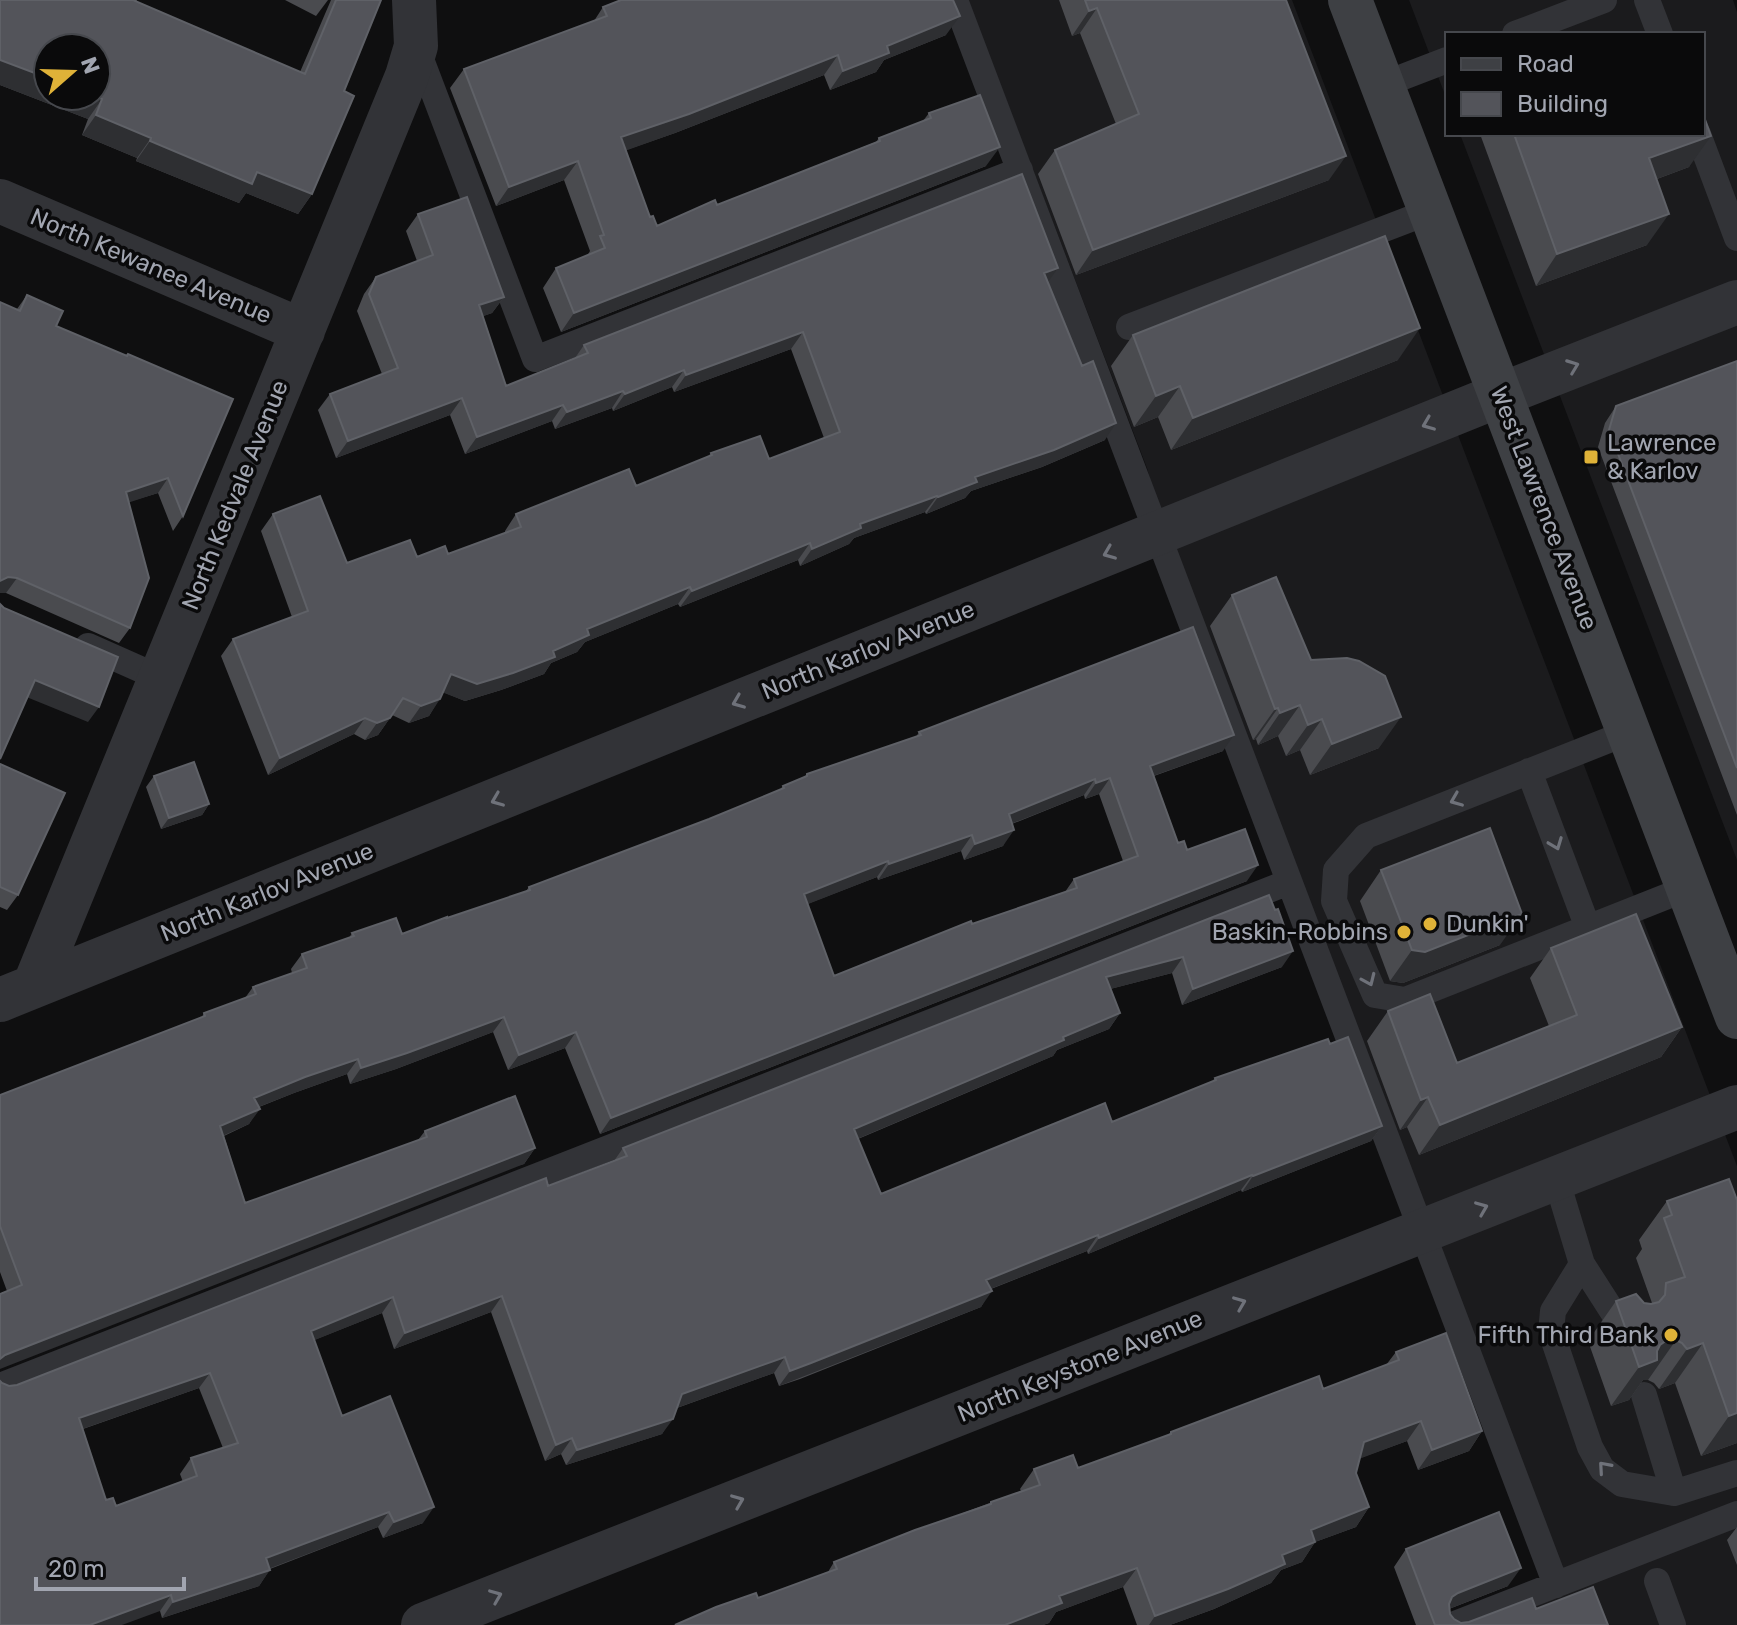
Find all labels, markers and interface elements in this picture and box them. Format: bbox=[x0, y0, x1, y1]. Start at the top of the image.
north arrow bbox=[32, 32, 112, 112]
legend bbox=[1445, 32, 1705, 136]
text: Road bbox=[1517, 50, 1574, 78]
text: N bbox=[75, 53, 106, 77]
text: Building bbox=[1517, 90, 1608, 118]
street label: North Kewanee Avenue bbox=[26, 202, 276, 330]
one-way arrow bbox=[1565, 359, 1579, 376]
street label: North Kedvale Avenue bbox=[176, 376, 294, 614]
street label: West Lawrence Avenue bbox=[1485, 382, 1603, 634]
one-way arrow bbox=[1422, 414, 1436, 431]
place label: Lawrence & Karlov bbox=[1607, 429, 1717, 485]
marker: Lawrence & Karlov bbox=[1582, 448, 1600, 466]
one-way arrow bbox=[1103, 543, 1117, 560]
street label: North Karlov Avenue bbox=[757, 594, 979, 706]
one-way arrow bbox=[732, 693, 746, 709]
one-way arrow bbox=[491, 790, 505, 806]
one-way arrow bbox=[1450, 790, 1464, 807]
street label: North Karlov Avenue bbox=[156, 836, 378, 948]
one-way arrow bbox=[1546, 836, 1563, 850]
place label: Dunkin' bbox=[1446, 910, 1529, 938]
marker: Dunkin' bbox=[1421, 915, 1439, 933]
place label: Baskin-Robbins bbox=[1212, 918, 1388, 946]
marker: Baskin-Robbins bbox=[1395, 923, 1413, 941]
one-way arrow bbox=[1359, 972, 1375, 986]
one-way arrow bbox=[1474, 1201, 1488, 1217]
one-way arrow bbox=[1232, 1296, 1246, 1313]
street label: North Keystone Avenue bbox=[953, 1304, 1207, 1428]
place label: Fifth Third Bank bbox=[1478, 1321, 1656, 1349]
marker: Fifth Third Bank bbox=[1662, 1326, 1680, 1344]
one-way arrow bbox=[1599, 1461, 1614, 1476]
one-way arrow bbox=[730, 1494, 744, 1511]
scale bar bbox=[36, 1541, 184, 1591]
text: 20 m bbox=[48, 1555, 105, 1583]
one-way arrow bbox=[488, 1590, 502, 1606]

